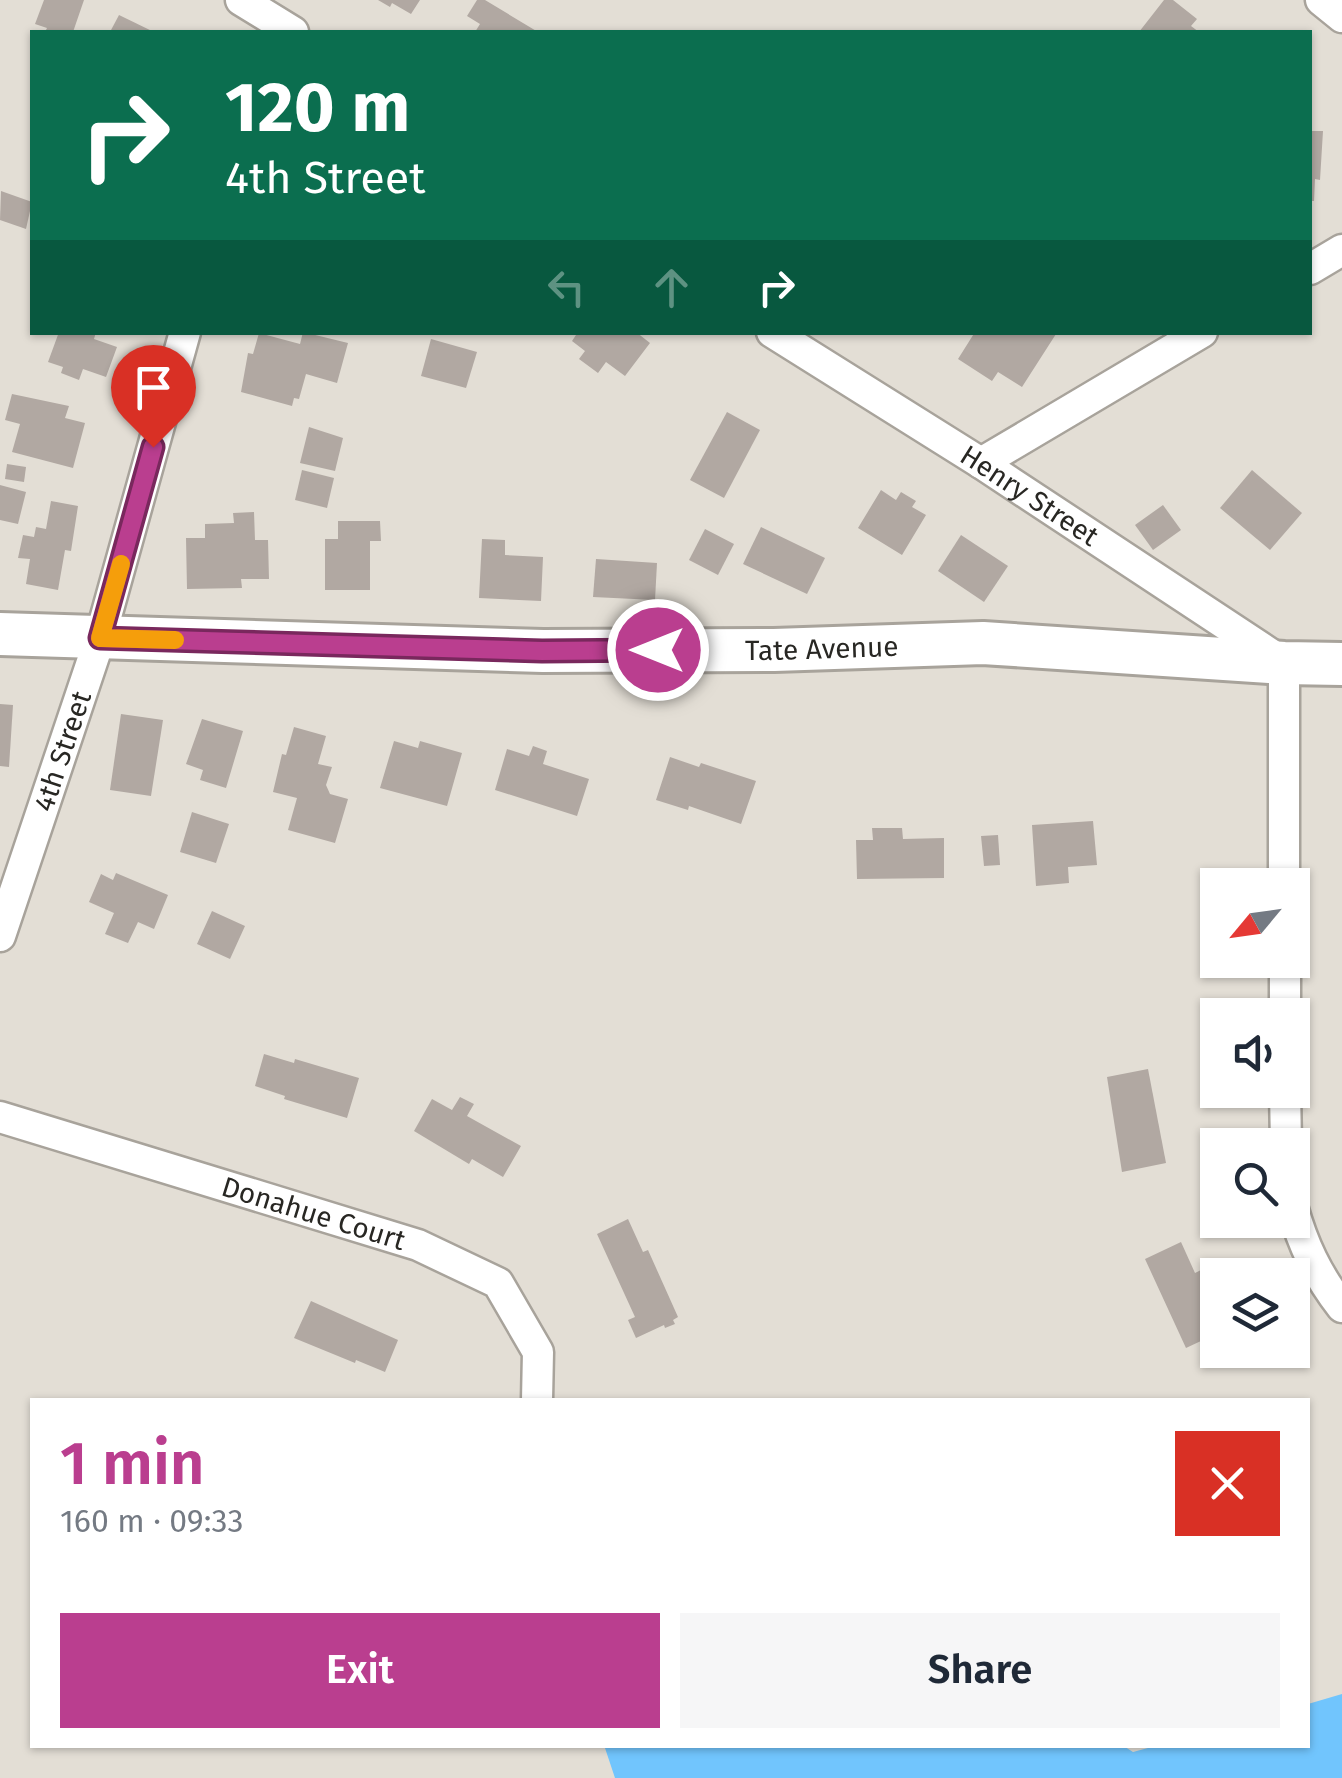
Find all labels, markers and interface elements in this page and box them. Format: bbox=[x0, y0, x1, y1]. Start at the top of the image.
text: 120 m bbox=[225, 66, 410, 150]
icon: right bbox=[60, 70, 190, 200]
text: 4th Street bbox=[225, 151, 426, 205]
icon: left bbox=[539, 260, 594, 315]
icon: ahead bbox=[644, 260, 699, 315]
icon: right bbox=[749, 260, 804, 315]
pin bbox=[111, 345, 196, 448]
icon: arrive bbox=[126, 360, 181, 415]
street label: Henry Street bbox=[954, 438, 1106, 553]
position arrow bbox=[606, 598, 710, 702]
street label: Tate Avenue bbox=[745, 629, 899, 667]
street label: 4th Street bbox=[27, 686, 98, 816]
north arrow bbox=[1200, 868, 1310, 978]
map controls bbox=[1200, 868, 1310, 1368]
button: sound bbox=[1200, 998, 1310, 1108]
button: search bbox=[1200, 1128, 1310, 1238]
street label: Donahue Court bbox=[218, 1169, 410, 1257]
button: layers bbox=[1200, 1258, 1310, 1368]
text: 1 min bbox=[60, 1428, 205, 1500]
button: close bbox=[1175, 1431, 1280, 1536]
text: 160 m · 09:33 bbox=[60, 1502, 244, 1540]
button: Exit bbox=[60, 1613, 660, 1728]
button: Share bbox=[680, 1613, 1280, 1728]

